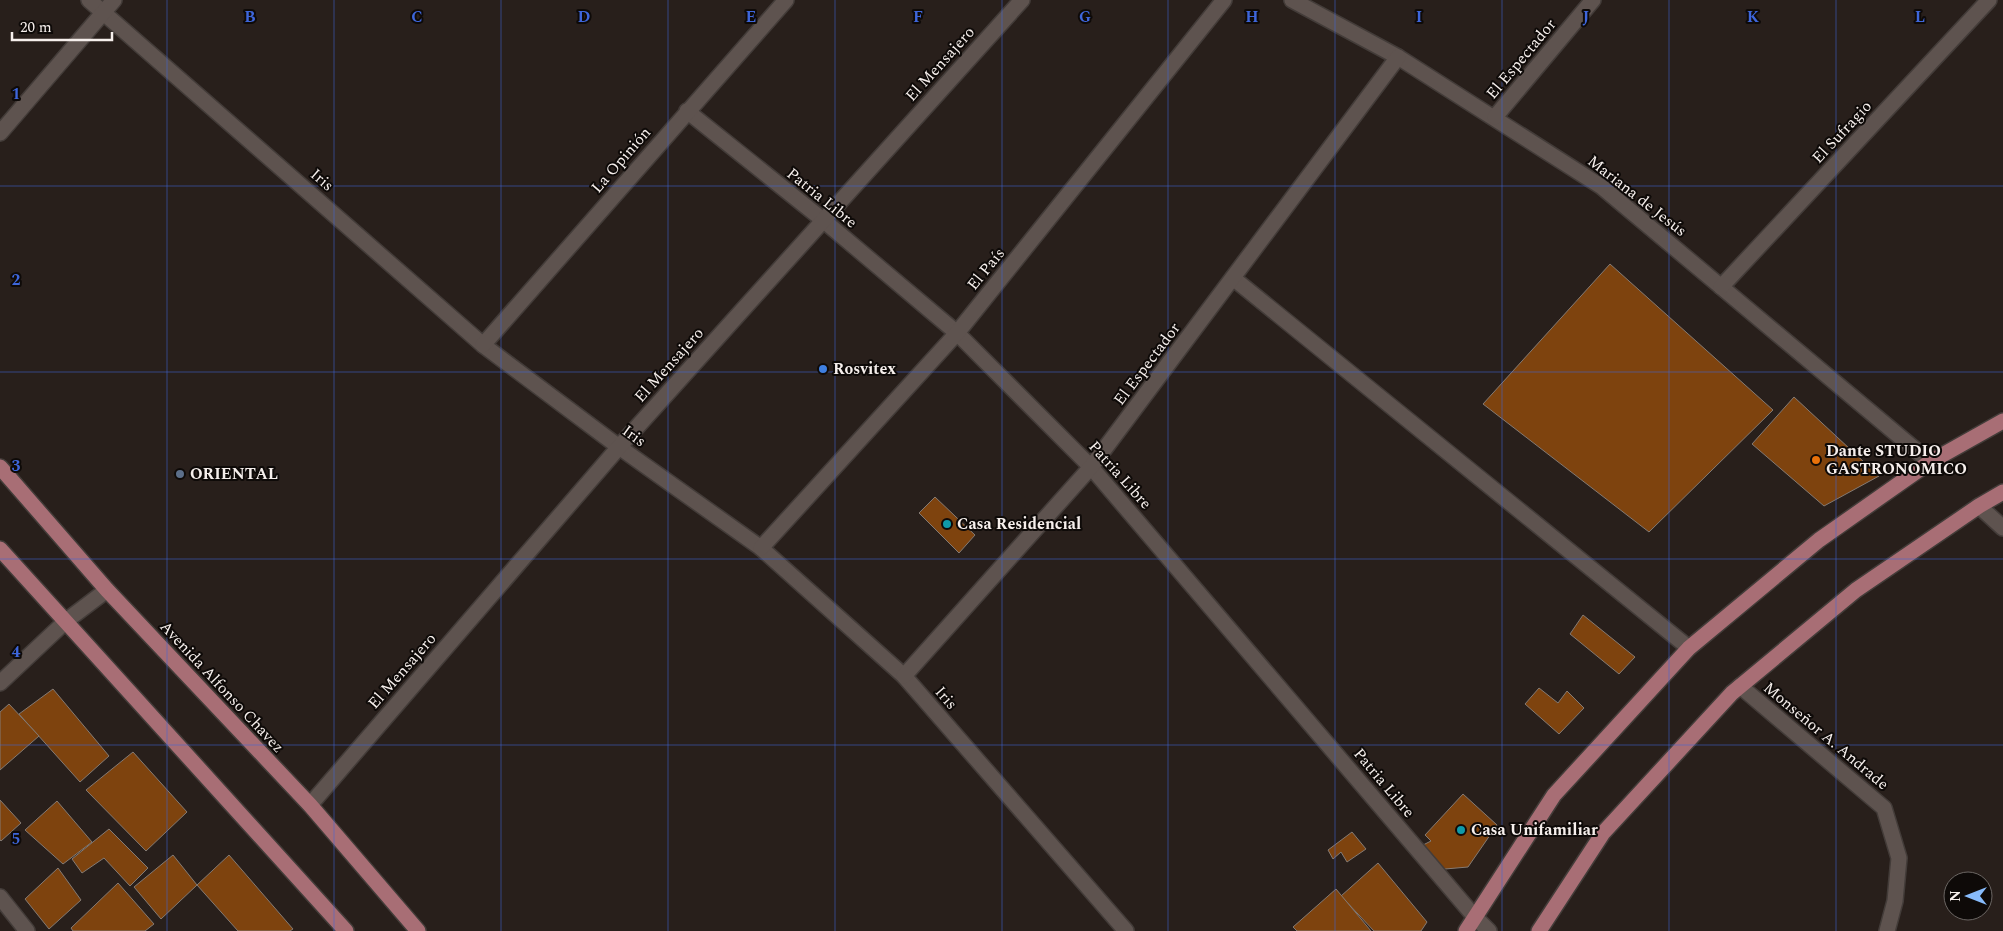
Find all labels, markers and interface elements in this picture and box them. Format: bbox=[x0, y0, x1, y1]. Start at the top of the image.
text: B bbox=[244, 5, 256, 29]
text: C bbox=[411, 5, 423, 29]
text: D bbox=[578, 5, 591, 29]
text: E bbox=[746, 5, 756, 29]
text: F bbox=[913, 5, 923, 29]
text: G bbox=[1079, 5, 1091, 29]
text: H bbox=[1245, 5, 1259, 29]
text: I bbox=[1416, 5, 1422, 29]
text: J bbox=[1583, 5, 1590, 29]
text: K bbox=[1747, 5, 1760, 29]
text: L bbox=[1915, 5, 1925, 29]
scale bar bbox=[12, 10, 112, 42]
street label: El Espectador bbox=[1480, 14, 1562, 104]
text: 20 m bbox=[20, 16, 52, 39]
street label: El Mensajero bbox=[900, 21, 980, 107]
text: 1 bbox=[12, 82, 20, 106]
street label: El Sufragio bbox=[1806, 95, 1878, 169]
street label: La Opinión bbox=[585, 122, 657, 198]
street label: Mariana de Jesús bbox=[1582, 149, 1692, 243]
street label: Patria Libre bbox=[781, 162, 863, 234]
street label: Iris bbox=[305, 163, 339, 197]
street label: El País bbox=[961, 242, 1011, 296]
text: 2 bbox=[12, 268, 21, 292]
street label: El Espectador bbox=[1108, 317, 1186, 411]
street label: El Mensajero bbox=[629, 322, 709, 408]
place label: Rosvitex bbox=[833, 357, 896, 381]
marker: Rosvitex bbox=[817, 363, 829, 375]
street label: Iris bbox=[617, 419, 651, 453]
street label: Patria Libre bbox=[1083, 435, 1157, 515]
place label: Dante STUDIO GASTRONOMICO bbox=[1826, 439, 1967, 481]
text: 3 bbox=[12, 454, 21, 478]
marker: Dante STUDIO GASTRONOMICO bbox=[1810, 454, 1822, 466]
place label: ORIENTAL bbox=[190, 462, 278, 486]
marker: ORIENTAL bbox=[174, 468, 186, 480]
place label: Casa Residencial bbox=[957, 512, 1081, 536]
marker: Casa Residencial bbox=[941, 518, 953, 530]
street label: Avenida Alfonso Chavez bbox=[154, 616, 290, 758]
street label: El Mensajero bbox=[362, 628, 442, 714]
text: 4 bbox=[12, 640, 21, 664]
street label: Monseñor A. Andrade bbox=[1758, 676, 1894, 796]
street label: Iris bbox=[929, 681, 963, 715]
street label: Patria Libre bbox=[1348, 743, 1420, 823]
place label: Casa Unifamiliar bbox=[1471, 818, 1598, 842]
marker: Casa Unifamiliar bbox=[1455, 824, 1467, 836]
text: 5 bbox=[12, 827, 20, 851]
north arrow bbox=[1943, 871, 1993, 921]
text: N bbox=[1945, 890, 1966, 902]

